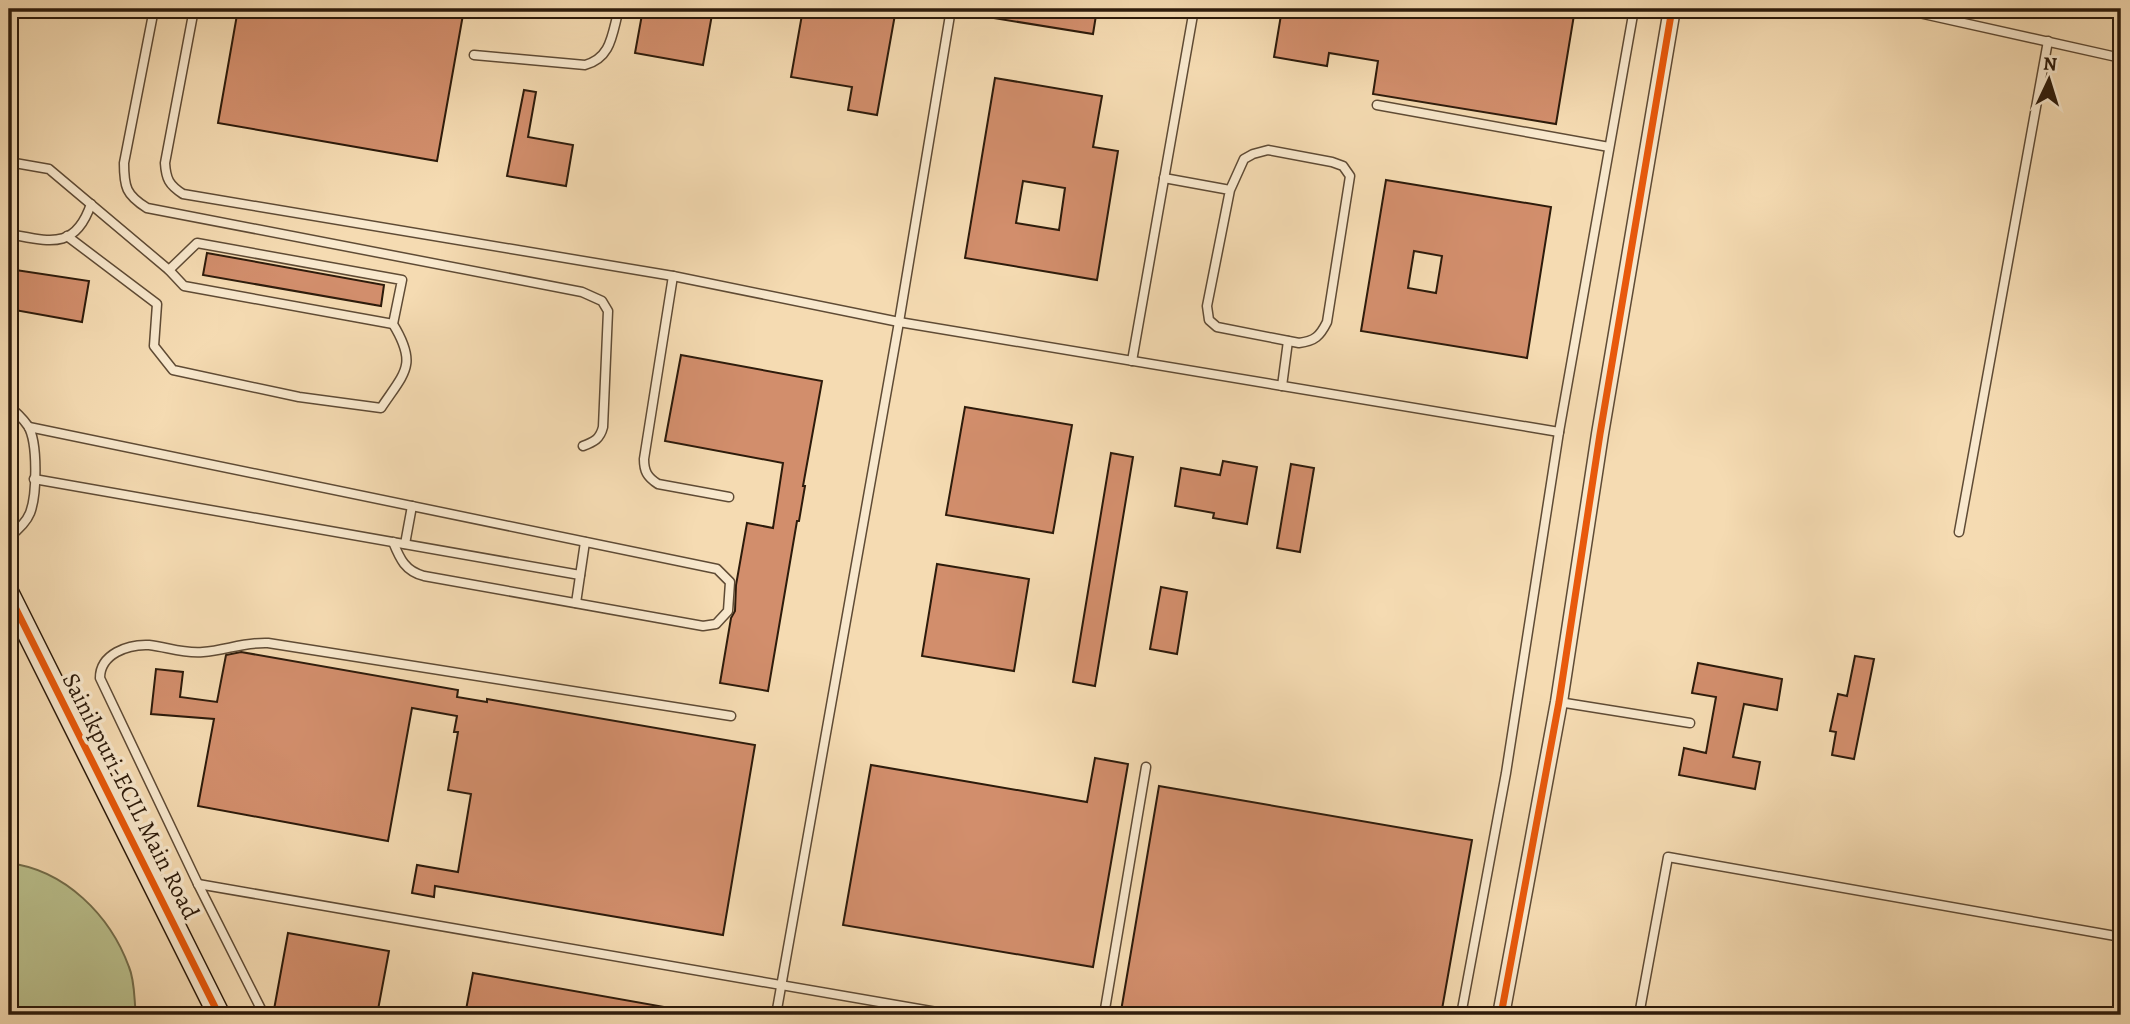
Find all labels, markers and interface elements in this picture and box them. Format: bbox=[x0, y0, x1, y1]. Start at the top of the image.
north arrow bbox=[2014, 46, 2084, 116]
text: N bbox=[2042, 51, 2058, 78]
street label: Sainikpuri-ECIL Main Road bbox=[55, 667, 207, 925]

